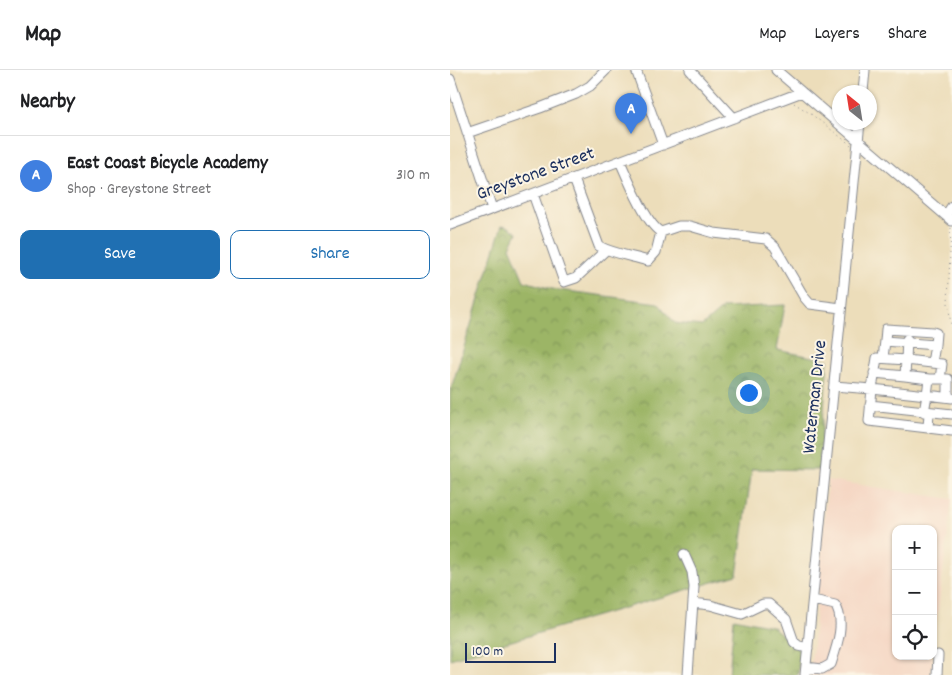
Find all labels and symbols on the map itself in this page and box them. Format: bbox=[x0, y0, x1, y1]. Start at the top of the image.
north arrow bbox=[832, 85, 877, 130]
pin: A bbox=[615, 93, 647, 134]
street label: Greystone Street bbox=[473, 141, 599, 209]
street label: Waterman Drive bbox=[797, 339, 835, 455]
your location bbox=[736, 380, 762, 406]
scale bar bbox=[465, 640, 556, 663]

